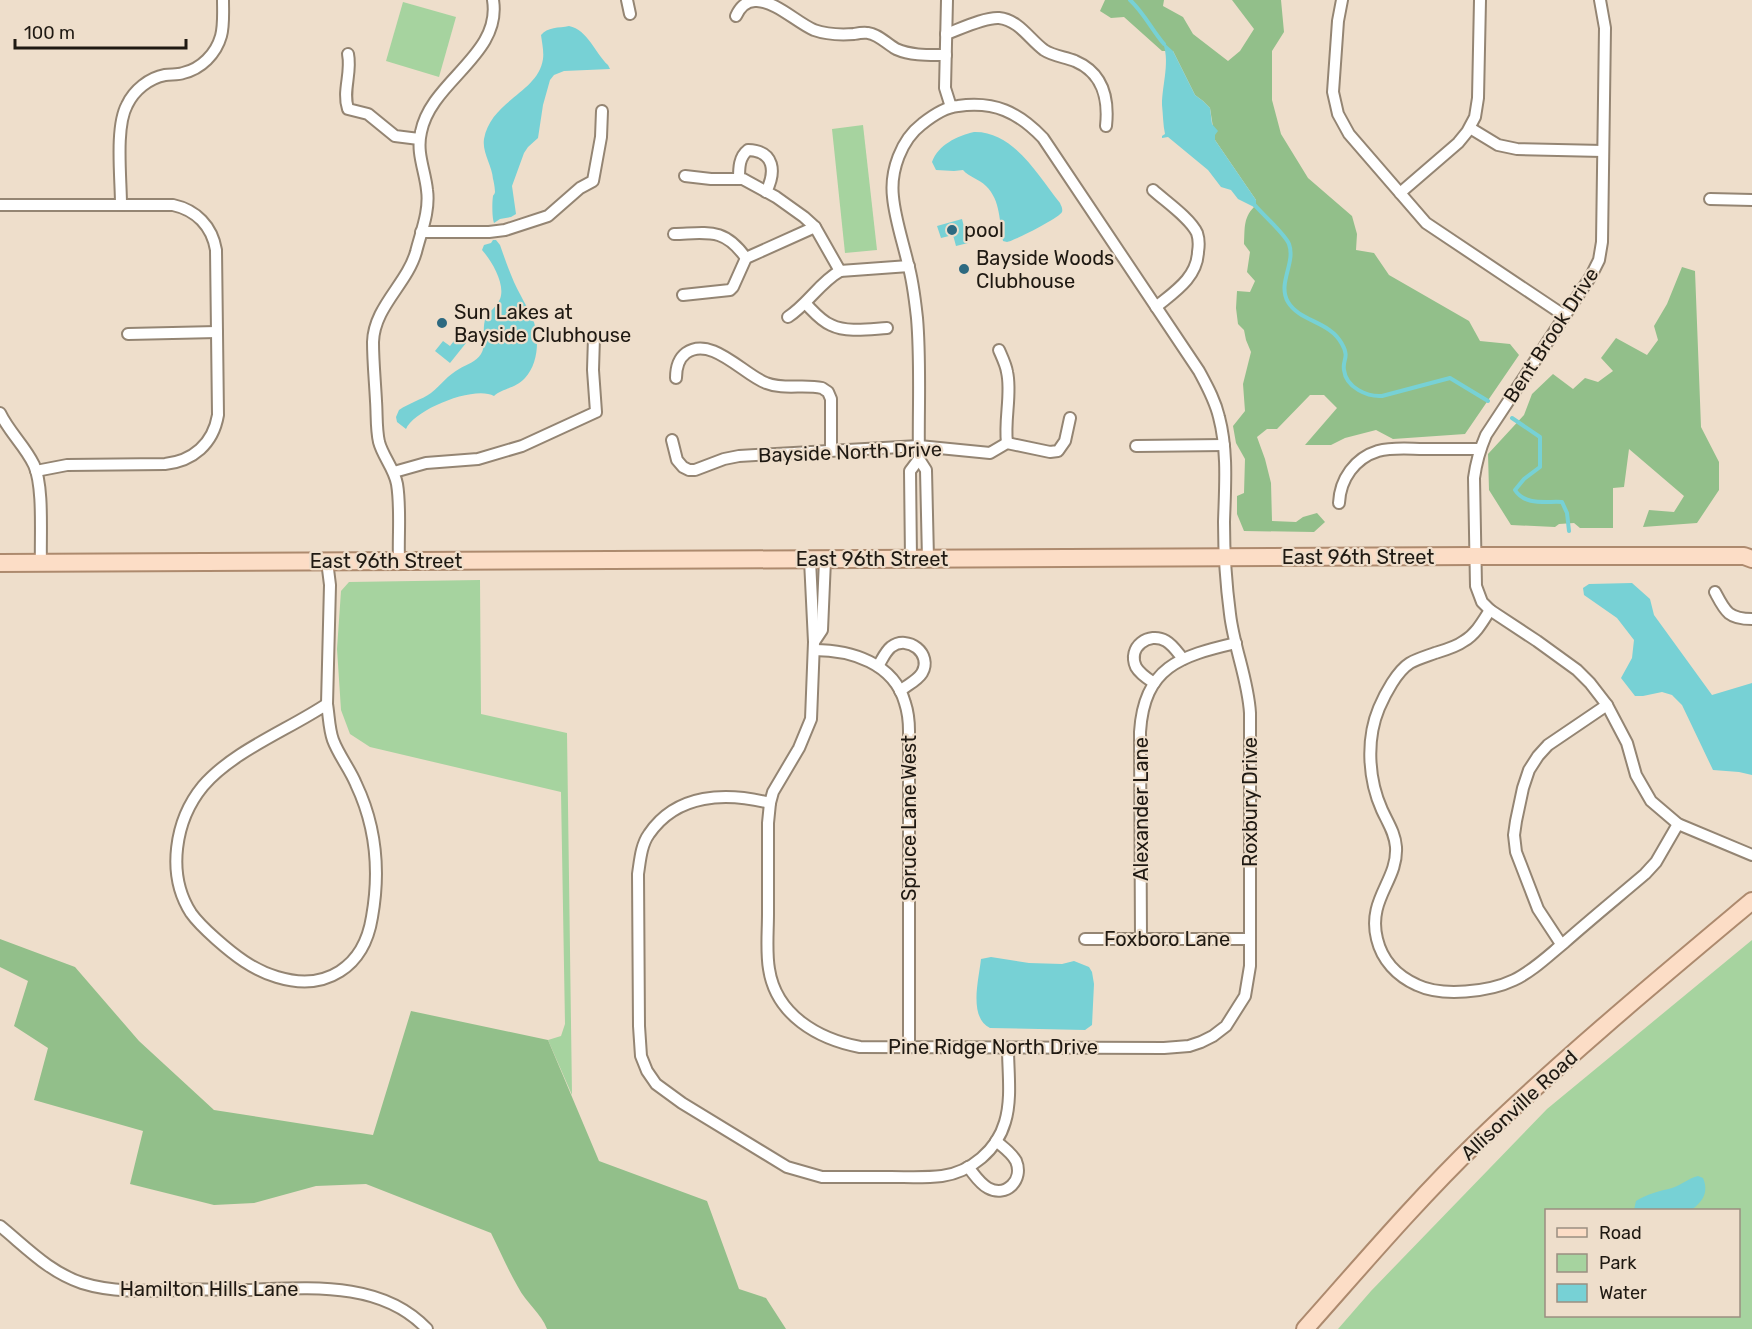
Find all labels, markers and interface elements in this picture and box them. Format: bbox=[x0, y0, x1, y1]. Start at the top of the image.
scale bar bbox=[15, 12, 186, 50]
text: 100 m bbox=[24, 22, 75, 44]
place label: pool bbox=[964, 218, 1004, 242]
marker: pool bbox=[945, 223, 959, 237]
place label: Bayside Woods Clubhouse bbox=[976, 246, 1114, 293]
marker: Bayside Woods Clubhouse bbox=[957, 262, 971, 276]
street label: Bent Brook Drive bbox=[1498, 263, 1604, 407]
place label: Sun Lakes at Bayside Clubhouse bbox=[454, 300, 631, 347]
marker: Sun Lakes at Bayside Clubhouse bbox=[435, 316, 449, 330]
street label: Bayside North Drive bbox=[758, 437, 942, 467]
street label: East 96th Street bbox=[1282, 545, 1434, 569]
street label: East 96th Street bbox=[796, 547, 948, 571]
street label: East 96th Street bbox=[310, 549, 462, 573]
street label: Spruce Lane West bbox=[897, 735, 921, 901]
street label: Alexander Lane bbox=[1129, 737, 1153, 881]
street label: Roxbury Drive bbox=[1238, 737, 1262, 867]
street label: Foxboro Lane bbox=[1104, 927, 1230, 951]
street label: Pine Ridge North Drive bbox=[888, 1035, 1098, 1059]
street label: Allisonville Road bbox=[1456, 1045, 1582, 1165]
legend bbox=[1545, 1209, 1740, 1317]
text: Road bbox=[1599, 1222, 1642, 1244]
text: Park bbox=[1599, 1252, 1637, 1274]
street label: Hamilton Hills Lane bbox=[120, 1277, 298, 1301]
text: Water bbox=[1599, 1282, 1647, 1304]

